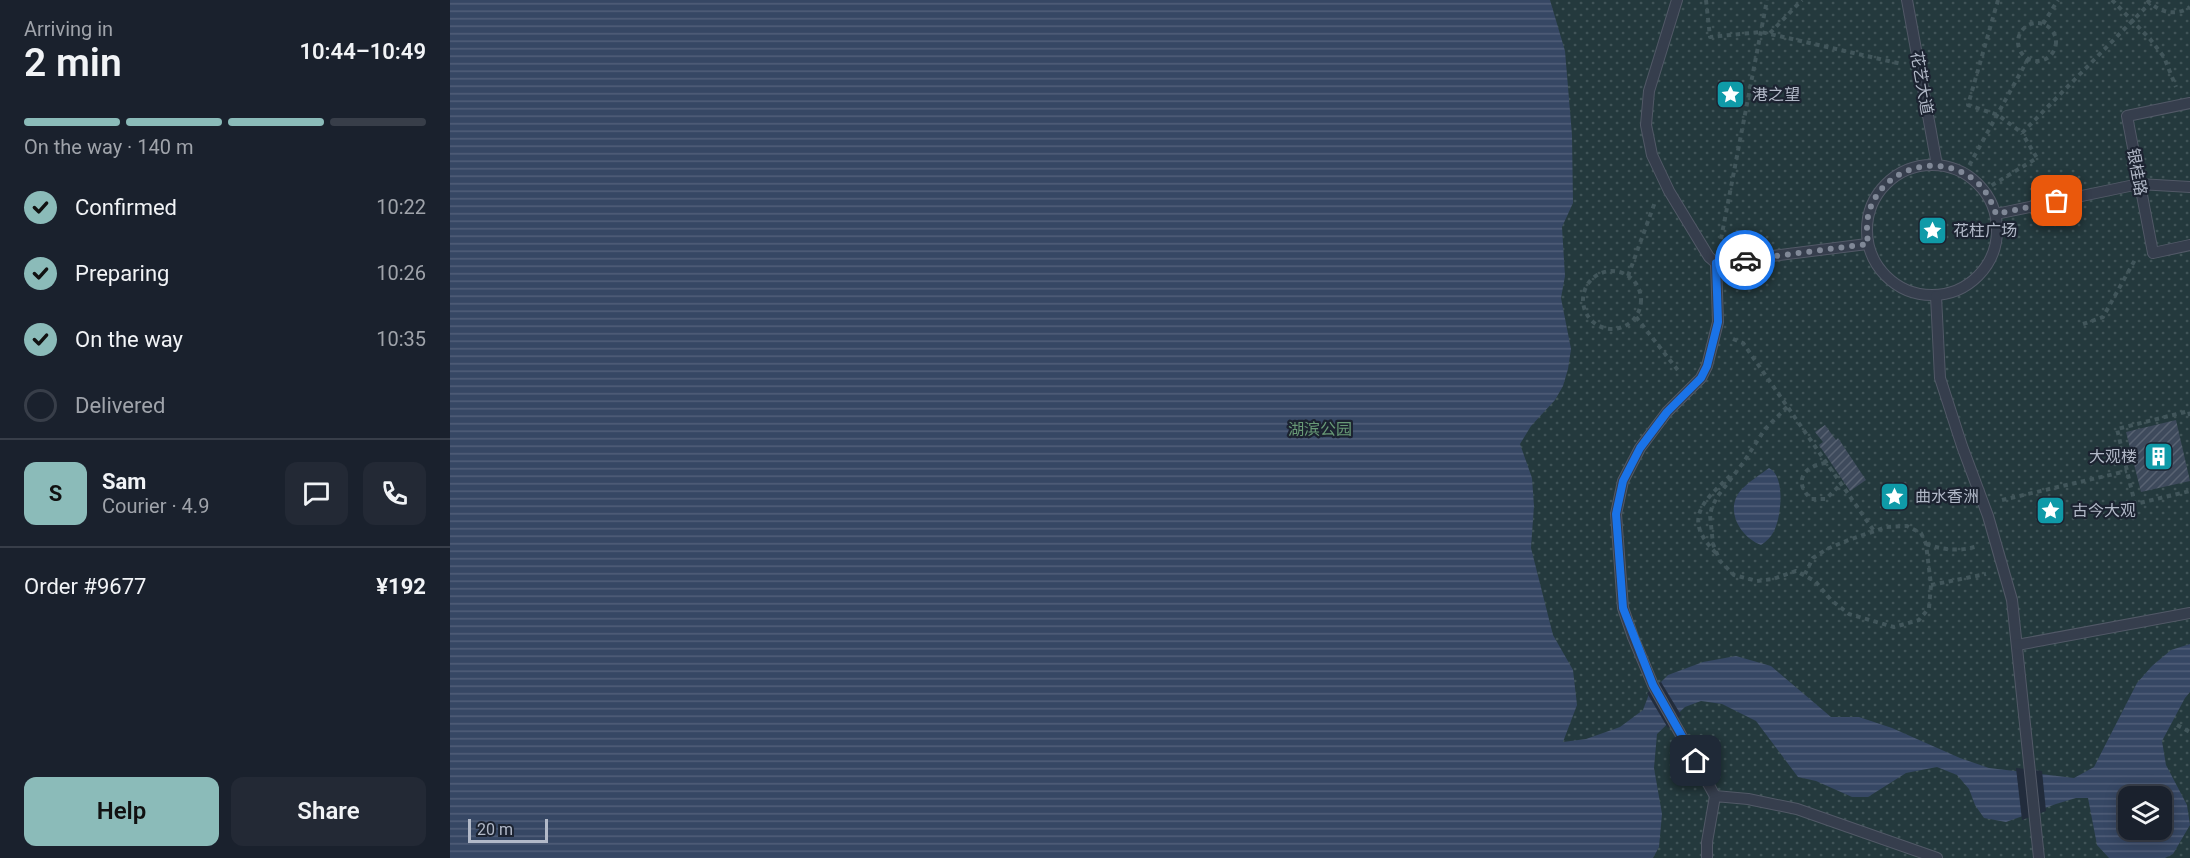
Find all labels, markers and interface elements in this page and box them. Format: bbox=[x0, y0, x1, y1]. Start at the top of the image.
text: Arriving in bbox=[24, 17, 113, 41]
text: 10:44–10:49 bbox=[299, 39, 426, 64]
text: 2 min bbox=[24, 40, 122, 86]
street label: 花艺大道 bbox=[1907, 50, 1937, 116]
place icon: 港之望 bbox=[1715, 78, 1747, 110]
place label: 港之望 bbox=[1752, 85, 1800, 104]
text: On the way · 140 m bbox=[24, 135, 193, 159]
street label: 银桂路 bbox=[2123, 147, 2151, 197]
pin bbox=[2031, 175, 2082, 226]
icon: bag bbox=[2040, 184, 2073, 217]
icon: check bbox=[24, 191, 57, 224]
text: Confirmed bbox=[75, 195, 177, 220]
text: 10:22 bbox=[376, 195, 426, 219]
place icon: 花柱广场 bbox=[1916, 214, 1948, 246]
place label: 花柱广场 bbox=[1953, 221, 2017, 240]
courier bbox=[1715, 230, 1775, 290]
icon: car bbox=[1729, 244, 1762, 277]
icon: check bbox=[24, 257, 57, 290]
text: Preparing bbox=[75, 261, 169, 286]
text: 10:26 bbox=[376, 261, 426, 285]
icon: check bbox=[24, 323, 57, 356]
text: On the way bbox=[75, 327, 183, 352]
text: 10:35 bbox=[376, 327, 426, 351]
text: Delivered bbox=[75, 393, 165, 418]
park label: 湖滨公园 bbox=[1288, 420, 1352, 439]
building icon: 大观楼 bbox=[2142, 440, 2174, 472]
place label: 大观楼 bbox=[2089, 447, 2137, 466]
button: chat bbox=[285, 462, 348, 525]
button: phone bbox=[363, 462, 426, 525]
text: Sam bbox=[102, 469, 146, 494]
place icon: 曲水香洲 bbox=[1878, 480, 1910, 512]
text: S bbox=[49, 481, 62, 506]
place label: 曲水香洲 bbox=[1915, 487, 1979, 506]
text: Courier · 4.9 bbox=[102, 494, 209, 518]
place icon: 古今大观 bbox=[2035, 494, 2067, 526]
place label: 古今大观 bbox=[2072, 501, 2136, 520]
text: Order #9677 bbox=[24, 574, 146, 599]
text: ¥192 bbox=[376, 574, 426, 599]
pin bbox=[1670, 735, 1721, 786]
icon: home bbox=[1679, 744, 1712, 777]
button: Help bbox=[24, 777, 219, 846]
button: Share bbox=[231, 777, 426, 846]
map controls bbox=[2118, 786, 2172, 840]
button: layers bbox=[2118, 786, 2172, 840]
scale bar bbox=[468, 816, 548, 844]
text: 20 m bbox=[477, 820, 513, 839]

